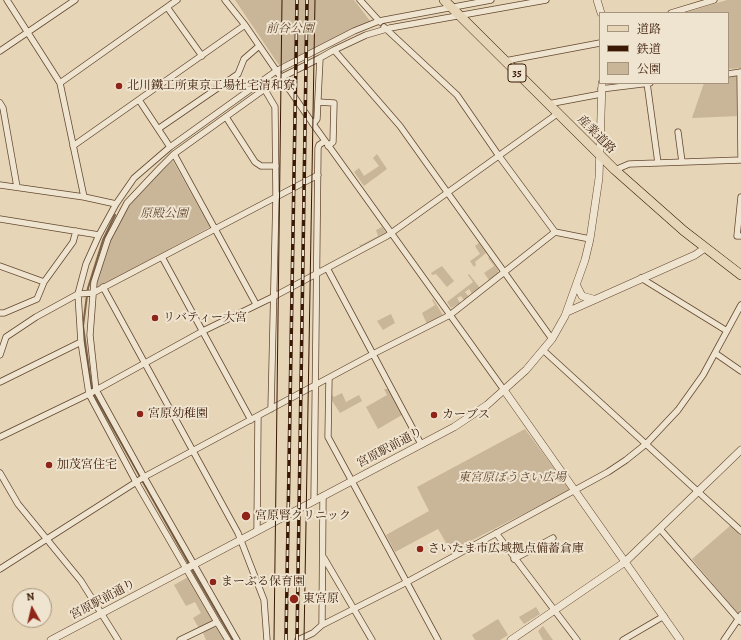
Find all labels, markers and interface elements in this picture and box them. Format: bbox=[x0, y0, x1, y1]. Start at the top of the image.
legend bbox=[599, 12, 729, 84]
text: 道路 bbox=[637, 21, 661, 37]
park label: 前谷公園 bbox=[266, 22, 314, 36]
text: 鉄道 bbox=[637, 41, 661, 57]
text: 公園 bbox=[637, 61, 661, 77]
road number: 35 bbox=[508, 64, 526, 82]
place label: 北川鐵工所東京工場社宅清和寮 bbox=[127, 79, 295, 93]
marker: 北川鐵工所東京工場社宅清和寮 bbox=[114, 81, 124, 91]
street label: 産業道路 bbox=[574, 113, 618, 157]
park label: 原殿公園 bbox=[140, 207, 188, 221]
place label: リバティー大宮 bbox=[163, 311, 247, 325]
marker: リバティー大宮 bbox=[150, 313, 160, 323]
place label: 宮原幼稚園 bbox=[148, 407, 208, 421]
place label: カーブス bbox=[442, 408, 490, 422]
marker: 宮原幼稚園 bbox=[135, 409, 145, 419]
marker: カーブス bbox=[429, 410, 439, 420]
street label: 宮原駅前通り bbox=[355, 425, 425, 471]
place label: 加茂宮住宅 bbox=[57, 458, 117, 472]
marker: 加茂宮住宅 bbox=[44, 460, 54, 470]
park label: 東宮原ぼうさい広場 bbox=[458, 471, 566, 485]
place label: 宮原腎クリニック bbox=[255, 509, 351, 523]
marker: 宮原腎クリニック bbox=[240, 510, 252, 522]
place label: さいたま市広域拠点備蓄倉庫 bbox=[428, 542, 584, 556]
marker: さいたま市広域拠点備蓄倉庫 bbox=[415, 544, 425, 554]
place label: まーぶる保育園 bbox=[221, 575, 305, 589]
street label: 宮原駅前通り bbox=[68, 577, 138, 623]
marker: まーぶる保育園 bbox=[208, 577, 218, 587]
north arrow bbox=[12, 588, 52, 628]
text: N bbox=[25, 589, 35, 605]
place label: 東宮原 bbox=[303, 592, 339, 606]
marker: 東宮原 bbox=[288, 593, 300, 605]

